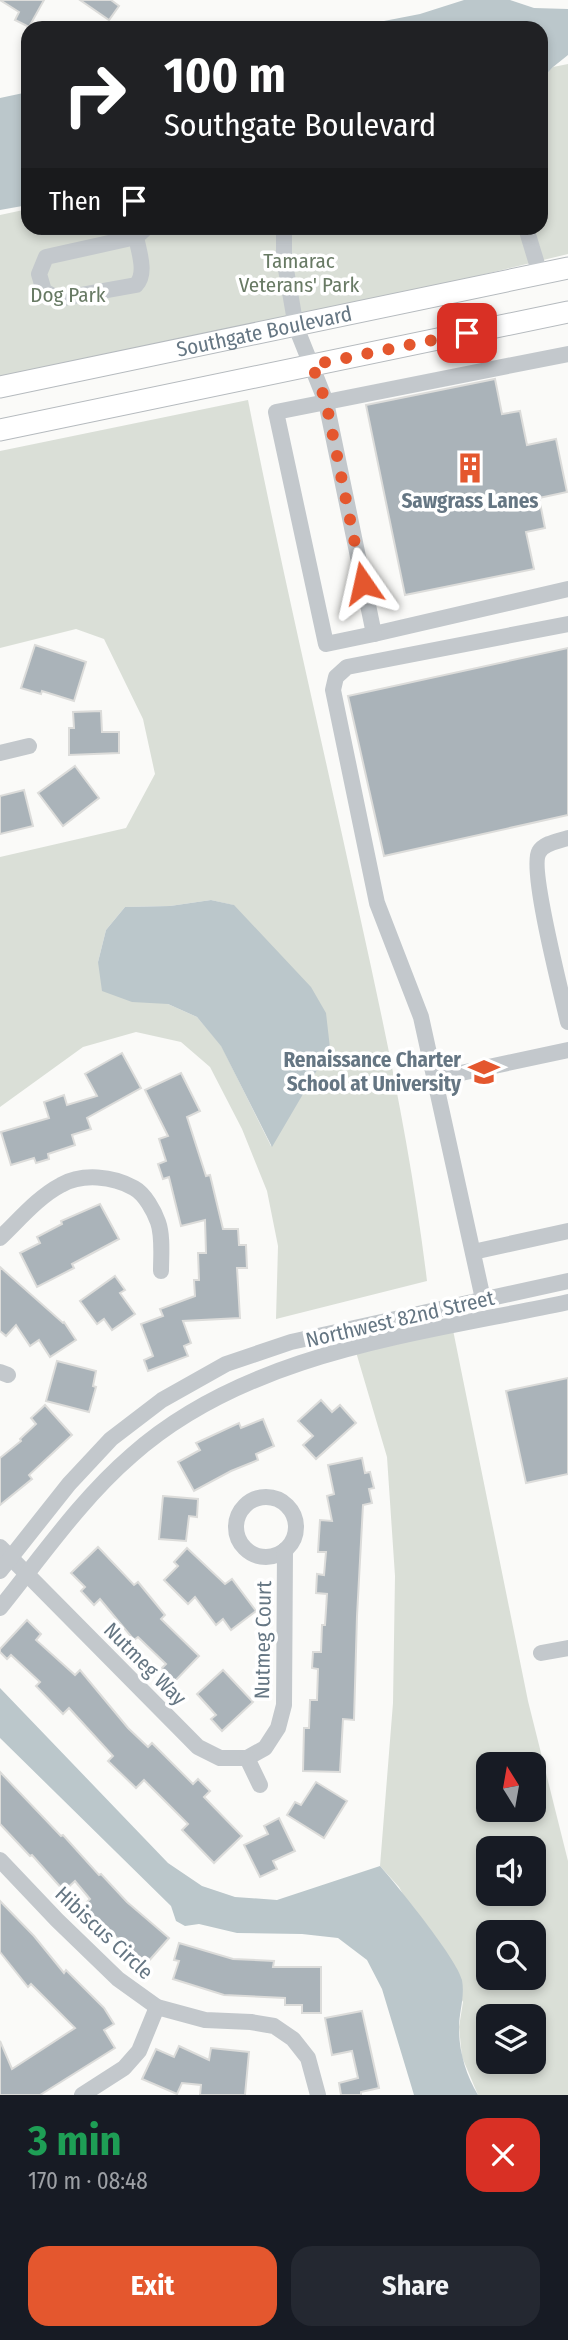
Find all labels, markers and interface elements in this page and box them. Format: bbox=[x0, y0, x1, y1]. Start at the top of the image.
text: 100 m bbox=[164, 46, 286, 105]
icon: right bbox=[49, 49, 140, 140]
text: Southgate Boulevard bbox=[164, 106, 436, 144]
icon: arrive bbox=[115, 182, 153, 220]
text: Then bbox=[49, 186, 101, 217]
park label: Tamarac Veterans' Park bbox=[239, 248, 360, 298]
park label: Dog Park bbox=[30, 282, 106, 308]
street label: Southgate Boulevard bbox=[174, 301, 354, 363]
pin bbox=[437, 303, 497, 363]
icon: arrive bbox=[448, 314, 486, 352]
building icon: Sawgrass Lanes bbox=[453, 451, 487, 485]
place label: Sawgrass Lanes bbox=[401, 488, 539, 514]
position arrow bbox=[326, 546, 400, 620]
place label: Renaissance Charter School at University bbox=[283, 1047, 462, 1097]
school or university icon: Renaissance Charter School at University bbox=[467, 1055, 501, 1089]
street label: Northwest 82nd Street bbox=[303, 1285, 497, 1353]
street label: Nutmeg Court bbox=[249, 1580, 277, 1699]
street label: Nutmeg Way bbox=[98, 1617, 192, 1711]
north arrow bbox=[476, 1752, 546, 1822]
map controls bbox=[476, 1752, 546, 2074]
button: sound bbox=[476, 1836, 546, 1906]
street label: Hibiscus Circle bbox=[50, 1881, 158, 1985]
button: search bbox=[476, 1920, 546, 1990]
button: layers bbox=[476, 2004, 546, 2074]
text: 3 min bbox=[28, 2116, 122, 2166]
button: close bbox=[466, 2118, 540, 2192]
text: 170 m · 08:48 bbox=[28, 2167, 148, 2195]
button: Exit bbox=[28, 2246, 277, 2326]
button: Share bbox=[291, 2246, 540, 2326]

